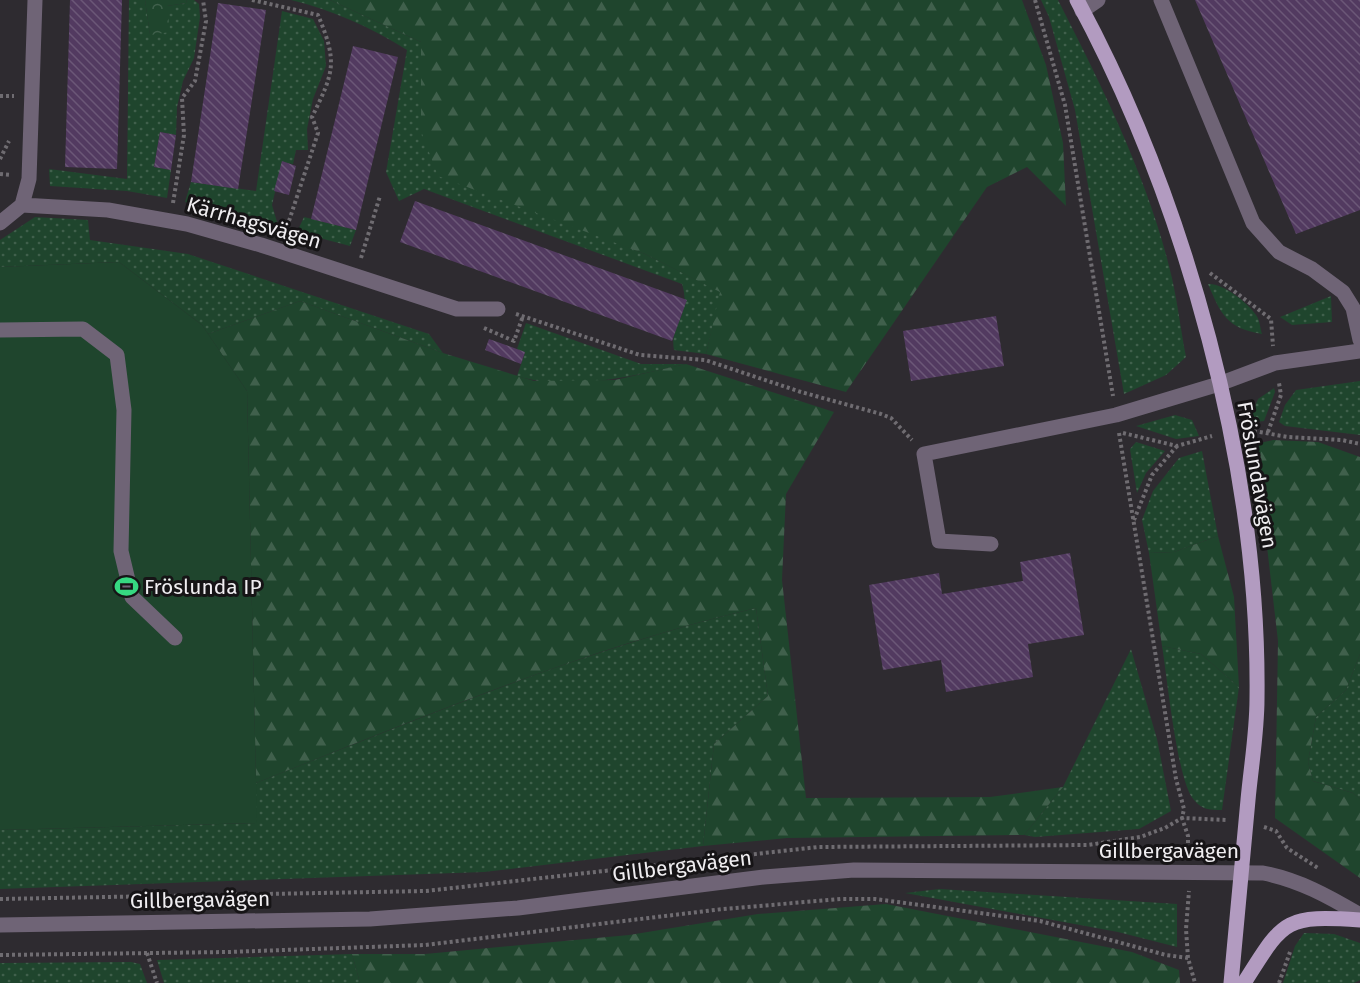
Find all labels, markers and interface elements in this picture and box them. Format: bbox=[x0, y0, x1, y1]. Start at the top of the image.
street label: Kärrhagsvägen bbox=[184, 191, 324, 255]
street label: Fröslundavägen bbox=[1231, 399, 1283, 551]
sports icon: Fröslunda IP bbox=[113, 574, 139, 600]
place label: Fröslunda IP bbox=[144, 574, 262, 600]
street label: Gillbergavägen bbox=[1099, 838, 1239, 864]
street label: Gillbergavägen bbox=[611, 845, 753, 887]
street label: Gillbergavägen bbox=[130, 886, 270, 914]

